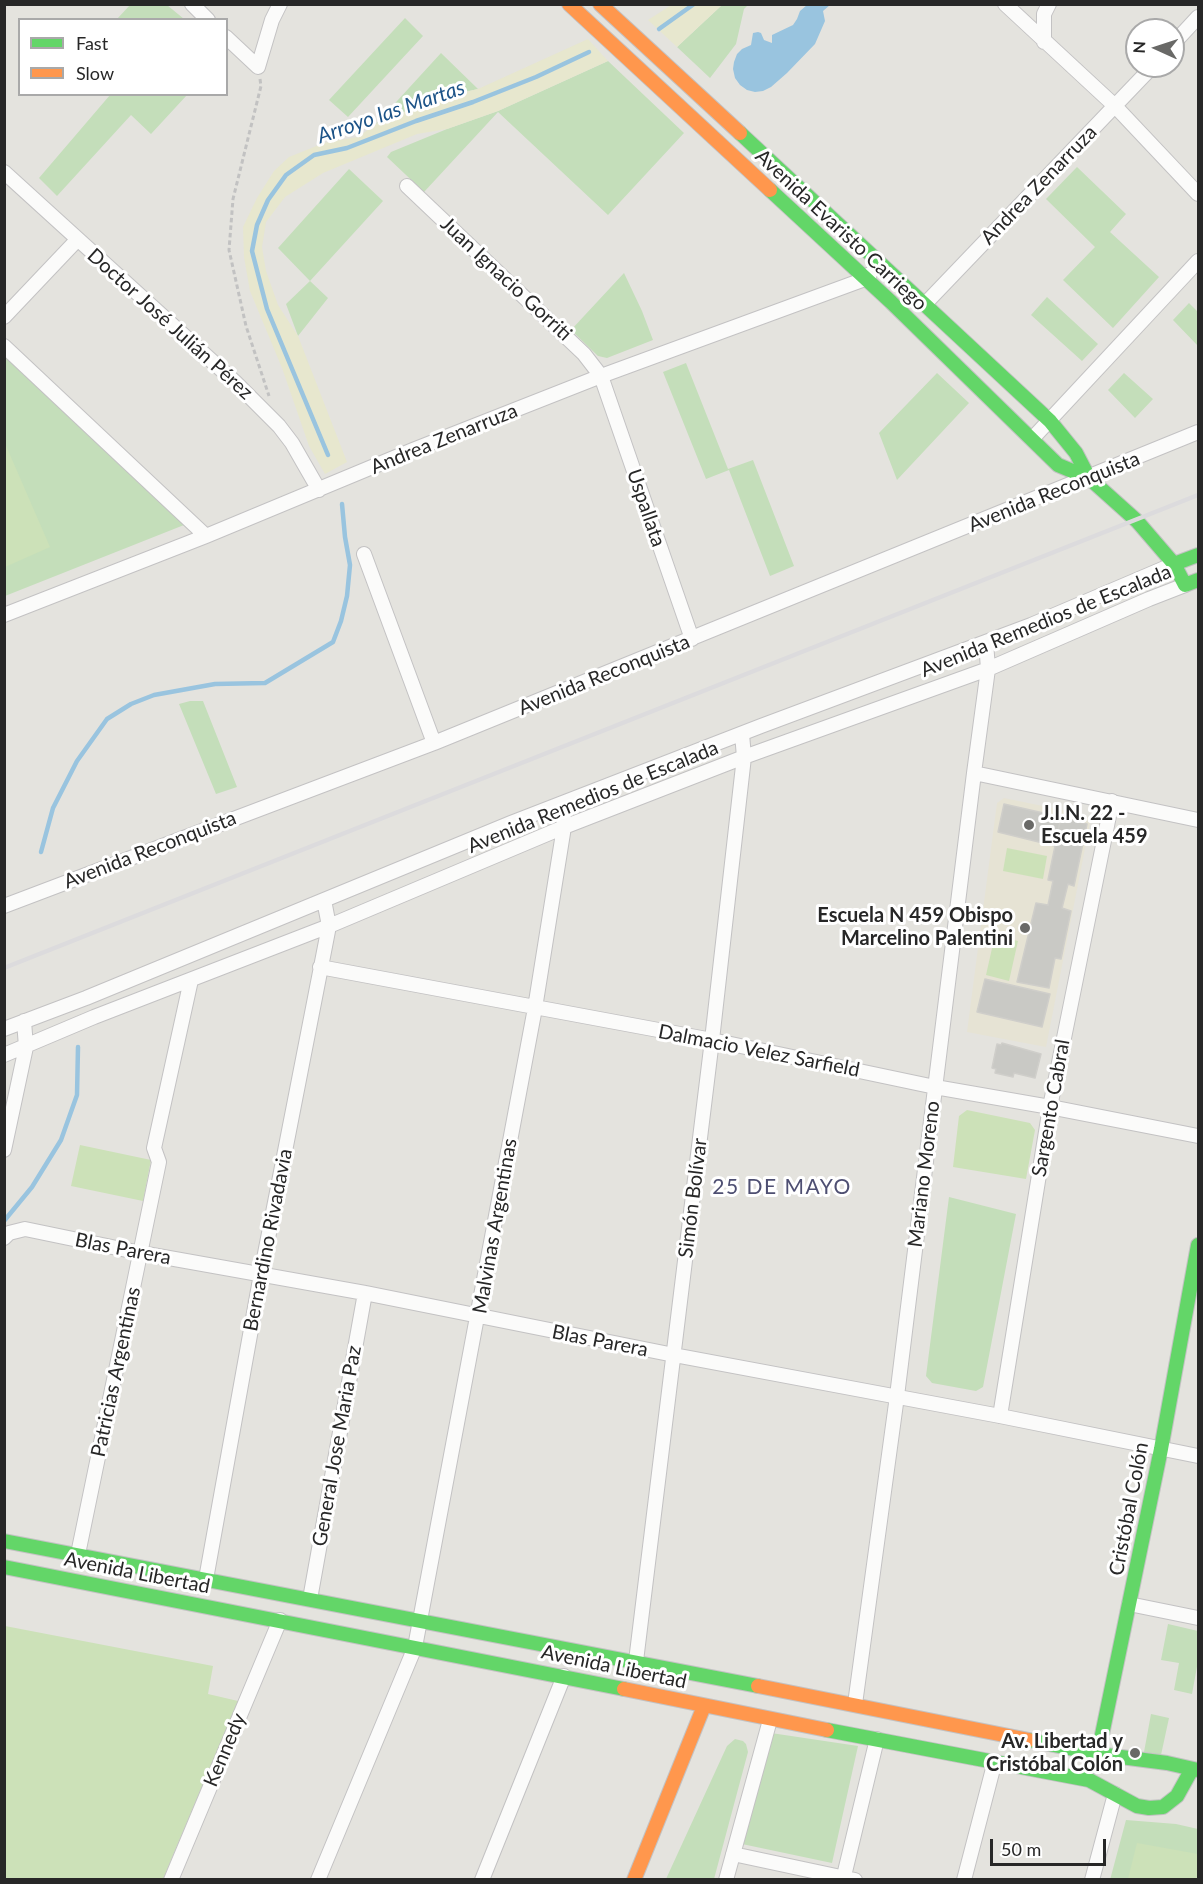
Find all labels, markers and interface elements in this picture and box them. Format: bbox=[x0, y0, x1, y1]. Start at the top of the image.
legend bbox=[18, 18, 228, 96]
north arrow bbox=[1125, 18, 1185, 78]
text: Fast bbox=[76, 32, 108, 54]
text: N bbox=[1129, 40, 1148, 54]
text: Slow bbox=[76, 62, 114, 84]
water label: Arroyo las Martas bbox=[314, 75, 468, 149]
street label: Andrea Zenarruza bbox=[976, 120, 1102, 250]
street label: Avenida Evaristo Carriego bbox=[750, 144, 932, 316]
street label: Juan Ignacio Gorriti bbox=[435, 212, 577, 346]
street label: Doctor José Julián Pérez bbox=[82, 243, 258, 405]
street label: Andrea Zenarruza bbox=[367, 399, 521, 479]
street label: Avenida Reconquista bbox=[965, 447, 1143, 537]
street label: Uspallata bbox=[622, 466, 670, 550]
street label: Avenida Remedios de Escalada bbox=[917, 560, 1175, 682]
street label: Avenida Reconquista bbox=[515, 630, 693, 720]
street label: Avenida Remedios de Escalada bbox=[464, 736, 722, 858]
place label: J.I.N. 22 - Escuela 459 bbox=[1041, 802, 1148, 849]
street label: Avenida Reconquista bbox=[60, 806, 240, 894]
marker: J.I.N. 22 - Escuela 459 bbox=[1022, 818, 1036, 832]
place label: Escuela N 459 Obispo Marcelino Palentini bbox=[817, 904, 1013, 951]
marker: Escuela N 459 Obispo Marcelino Palentini bbox=[1018, 921, 1032, 935]
street label: Dalmacio Velez Sarfield bbox=[656, 1020, 862, 1082]
street label: Sargento Cabral bbox=[1027, 1037, 1075, 1179]
street label: Mariano Moreno bbox=[903, 1099, 945, 1249]
street label: Malvinas Argentinas bbox=[468, 1137, 522, 1315]
street label: Simón Bolívar bbox=[674, 1137, 712, 1259]
street label: Bernardino Rivadavia bbox=[239, 1147, 297, 1333]
district label: 25 DE MAYO bbox=[712, 1174, 852, 1200]
street label: Blas Parera bbox=[73, 1228, 173, 1270]
street label: Patricias Argentinas bbox=[86, 1285, 146, 1459]
street label: Blas Parera bbox=[550, 1320, 650, 1362]
street label: General Jose Maria Paz bbox=[308, 1344, 366, 1548]
street label: Cristóbal Colón bbox=[1104, 1440, 1154, 1578]
street label: Avenida Libertad bbox=[62, 1547, 212, 1599]
street label: Avenida Libertad bbox=[539, 1640, 689, 1694]
street label: Kennedy bbox=[199, 1710, 251, 1790]
place label: Av. Libertad y Cristóbal Colón bbox=[986, 1730, 1123, 1777]
marker: Av. Libertad y Cristóbal Colón bbox=[1128, 1746, 1142, 1760]
scale bar bbox=[993, 1827, 1108, 1865]
text: 50 m bbox=[1001, 1838, 1041, 1860]

